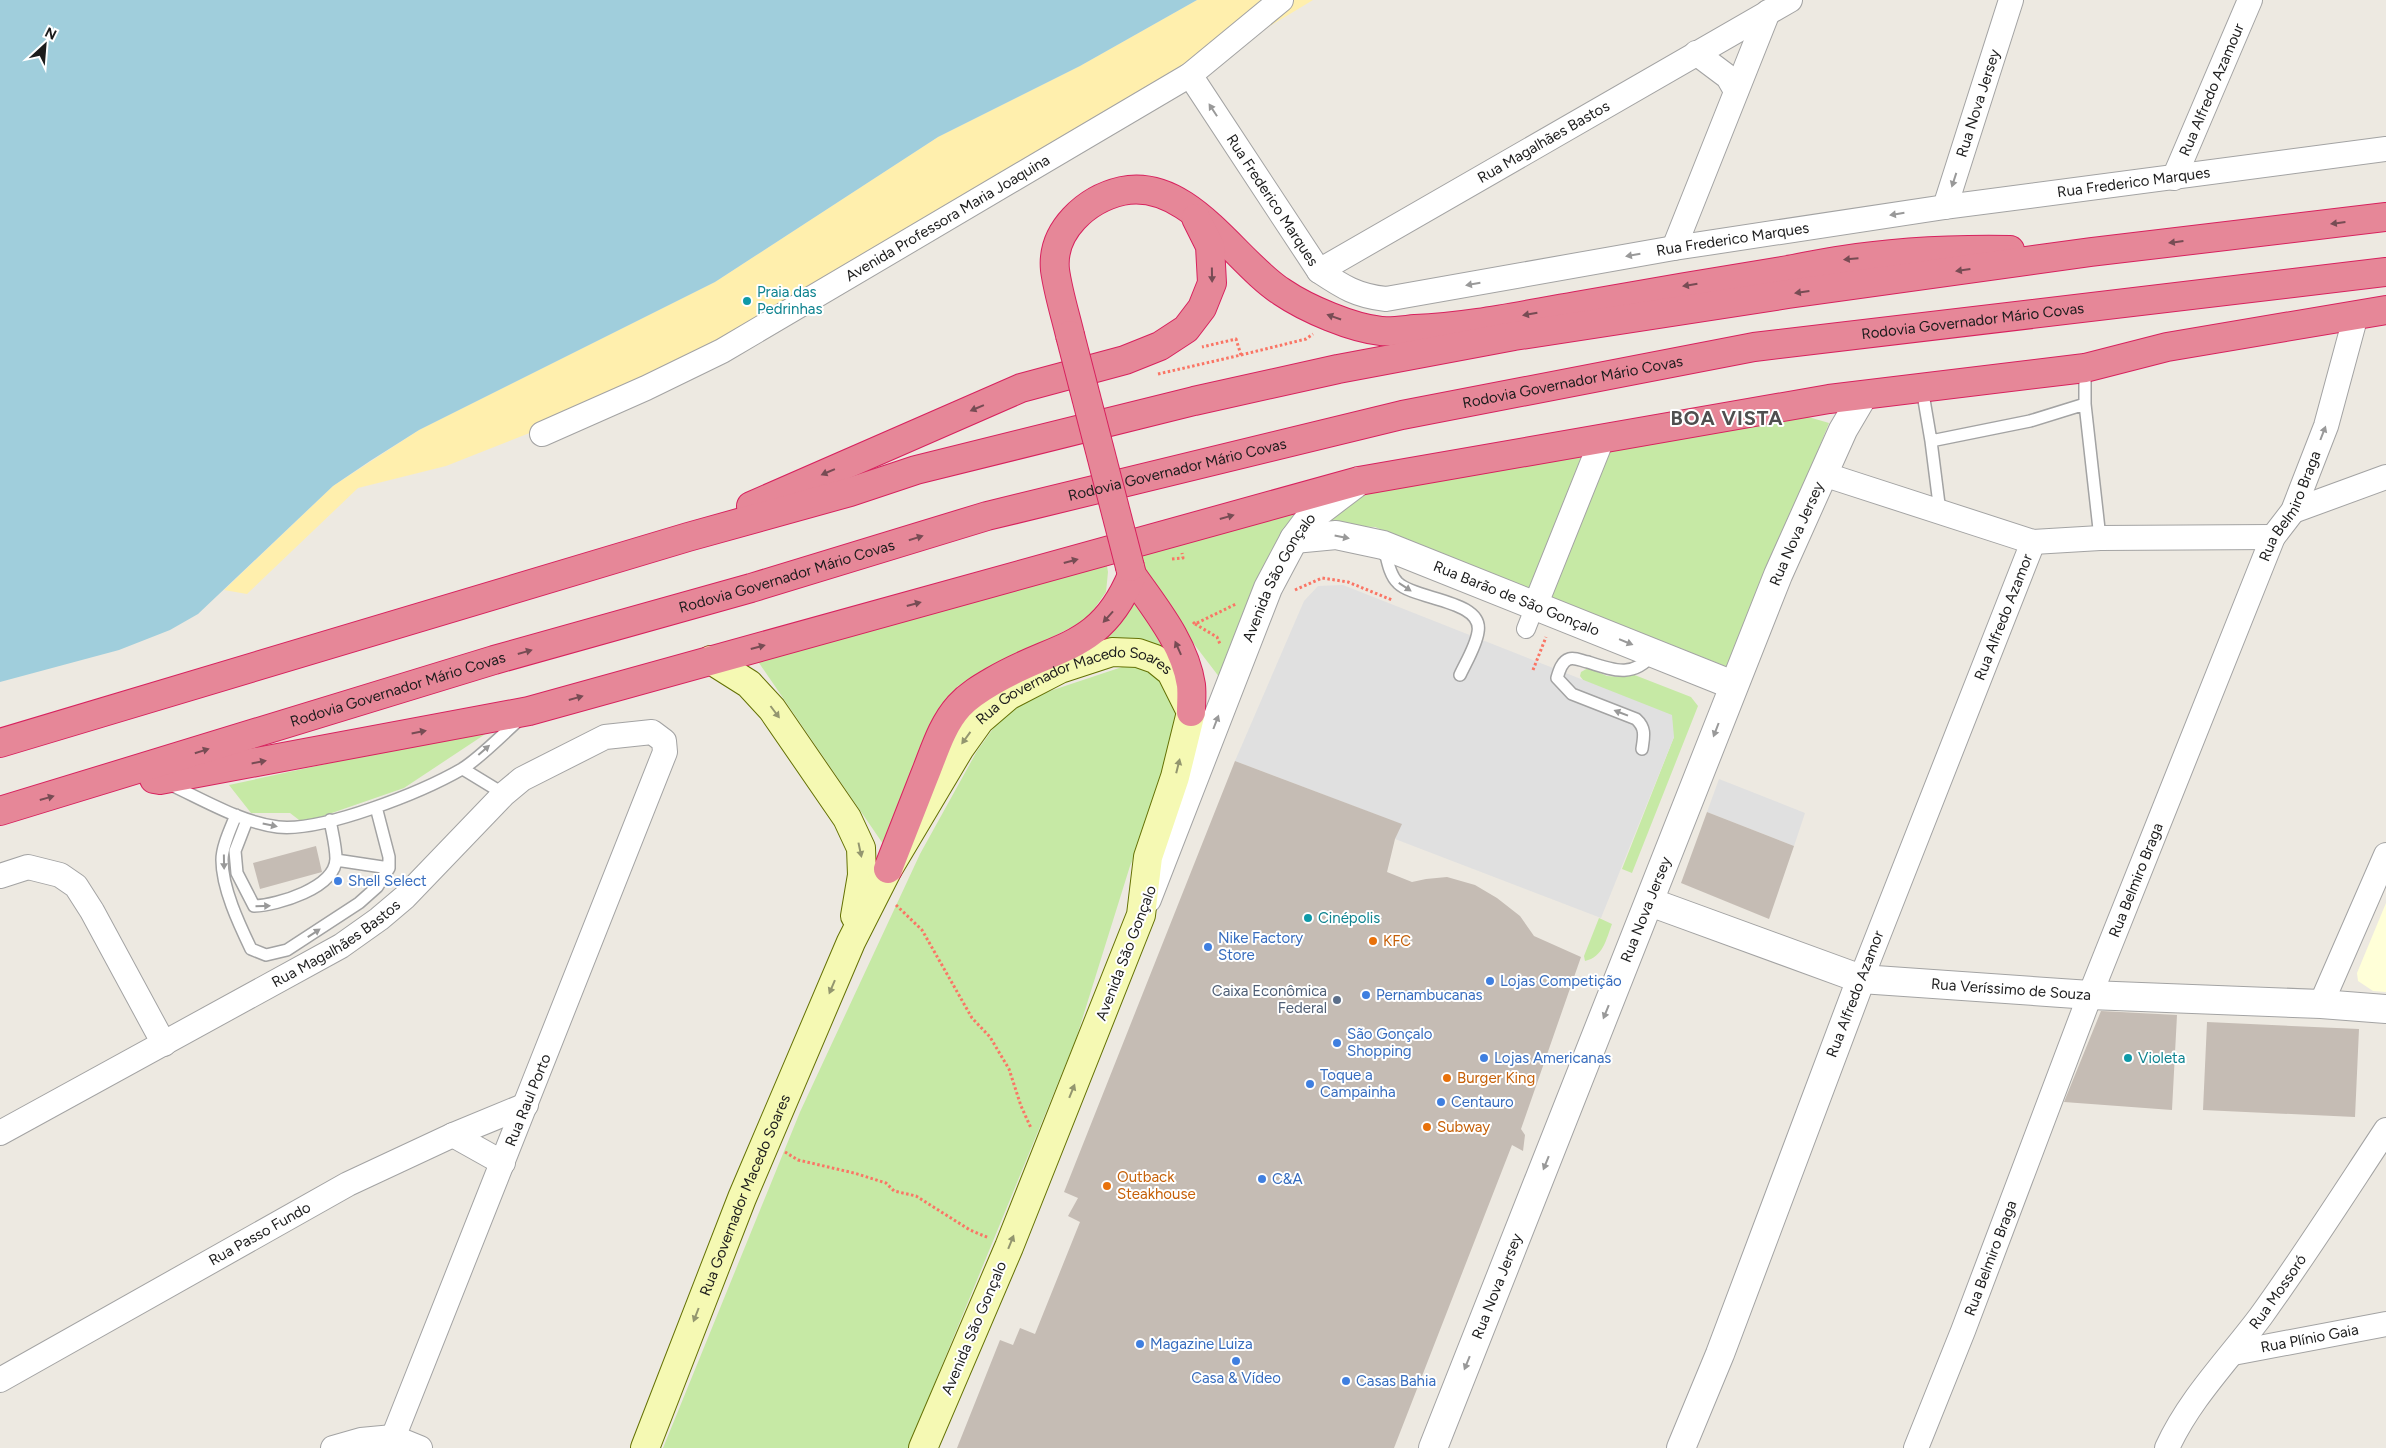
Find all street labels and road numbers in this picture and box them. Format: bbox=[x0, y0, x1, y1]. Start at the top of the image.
street label: Rua Alfredo Azamour bbox=[2175, 21, 2248, 159]
street label: Rua Nova Jersey bbox=[1952, 47, 2004, 159]
street label: Rua Magalhães Bastos bbox=[1474, 97, 1613, 187]
street label: Rua Frederico Marques bbox=[1223, 131, 1322, 270]
street label: Avenida Professora Maria Joaquina bbox=[842, 151, 1053, 285]
street label: Rua Frederico Marques bbox=[2056, 163, 2211, 201]
street label: Rua Frederico Marques bbox=[1655, 219, 1810, 260]
street label: Rodovia Governador Mário Covas bbox=[1860, 299, 2085, 343]
street label: Rodovia Governador Mário Covas bbox=[1461, 352, 1684, 412]
street label: Rodovia Governador Mário Covas bbox=[1066, 434, 1288, 505]
street label: Rua Belmiro Braga bbox=[2255, 448, 2324, 564]
street label: Rua Nova Jersey bbox=[1766, 479, 1828, 588]
street label: Avenida São Gonçalo bbox=[1239, 508, 1319, 645]
street label: Rodovia Governador Mário Covas bbox=[677, 536, 897, 617]
street label: Rua Alfredo Azamor bbox=[1970, 551, 2036, 683]
street label: Rua Barão de São Gonçalo bbox=[1431, 557, 1602, 640]
street label: Rua Governador Macedo Soares bbox=[972, 643, 1176, 728]
street label: Rodovia Governador Mário Covas bbox=[288, 648, 508, 731]
street label: Rua Belmiro Braga bbox=[2105, 820, 2167, 940]
street label: Rua Nova Jersey bbox=[1617, 854, 1675, 965]
street label: Avenida São Gonçalo bbox=[1092, 883, 1160, 1023]
street label: Rua Magalhães Bastos bbox=[269, 896, 404, 991]
street label: Rua Alfredo Azamor bbox=[1823, 928, 1887, 1060]
street label: Rua Veríssimo de Souza bbox=[1930, 975, 2092, 1004]
street label: Rua Raul Porto bbox=[501, 1051, 555, 1149]
street label: Rua Governador Macedo Soares bbox=[696, 1092, 794, 1298]
street label: Rua Passo Fundo bbox=[206, 1198, 314, 1270]
street label: Rua Belmiro Braga bbox=[1961, 1198, 2021, 1318]
street label: Rua Nova Jersey bbox=[1468, 1231, 1526, 1342]
street label: Rua Mossoró bbox=[2245, 1251, 2310, 1333]
street label: Avenida São Gonçalo bbox=[938, 1258, 1010, 1397]
street label: Rua Plínio Gaia bbox=[2259, 1320, 2360, 1357]

